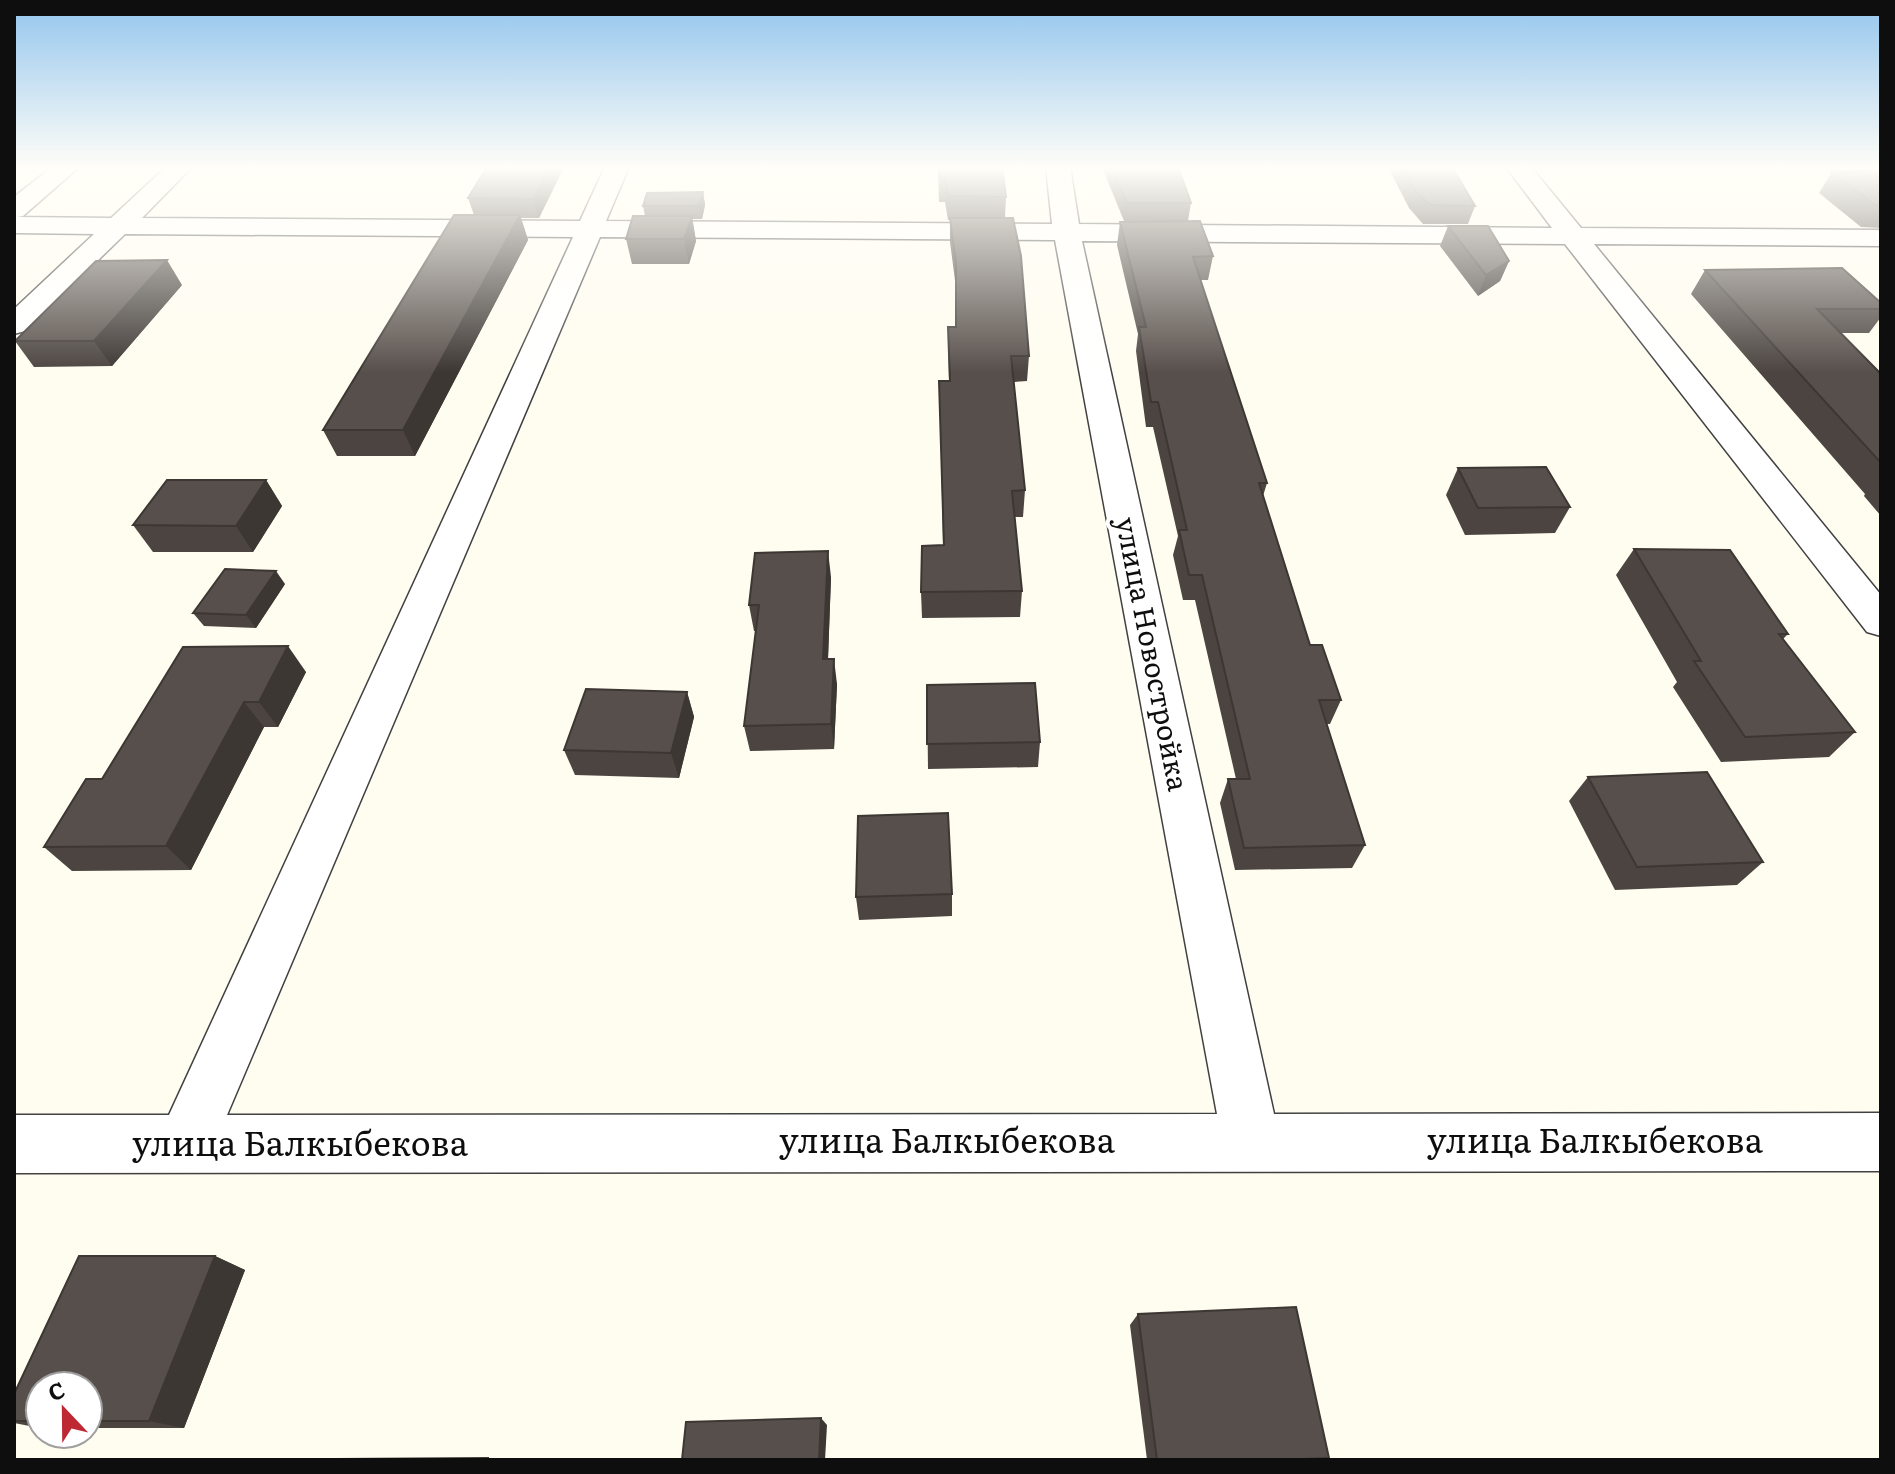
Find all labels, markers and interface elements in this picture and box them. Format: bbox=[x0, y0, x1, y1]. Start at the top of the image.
street label: улица Новостройка bbox=[1107, 513, 1201, 794]
street label: улица Балкыбекова bbox=[779, 1113, 1116, 1163]
street label: улица Балкыбекова bbox=[1427, 1113, 1764, 1163]
street label: улица Балкыбекова bbox=[132, 1116, 469, 1166]
north arrow bbox=[24, 1370, 104, 1450]
text: С bbox=[43, 1372, 69, 1408]

